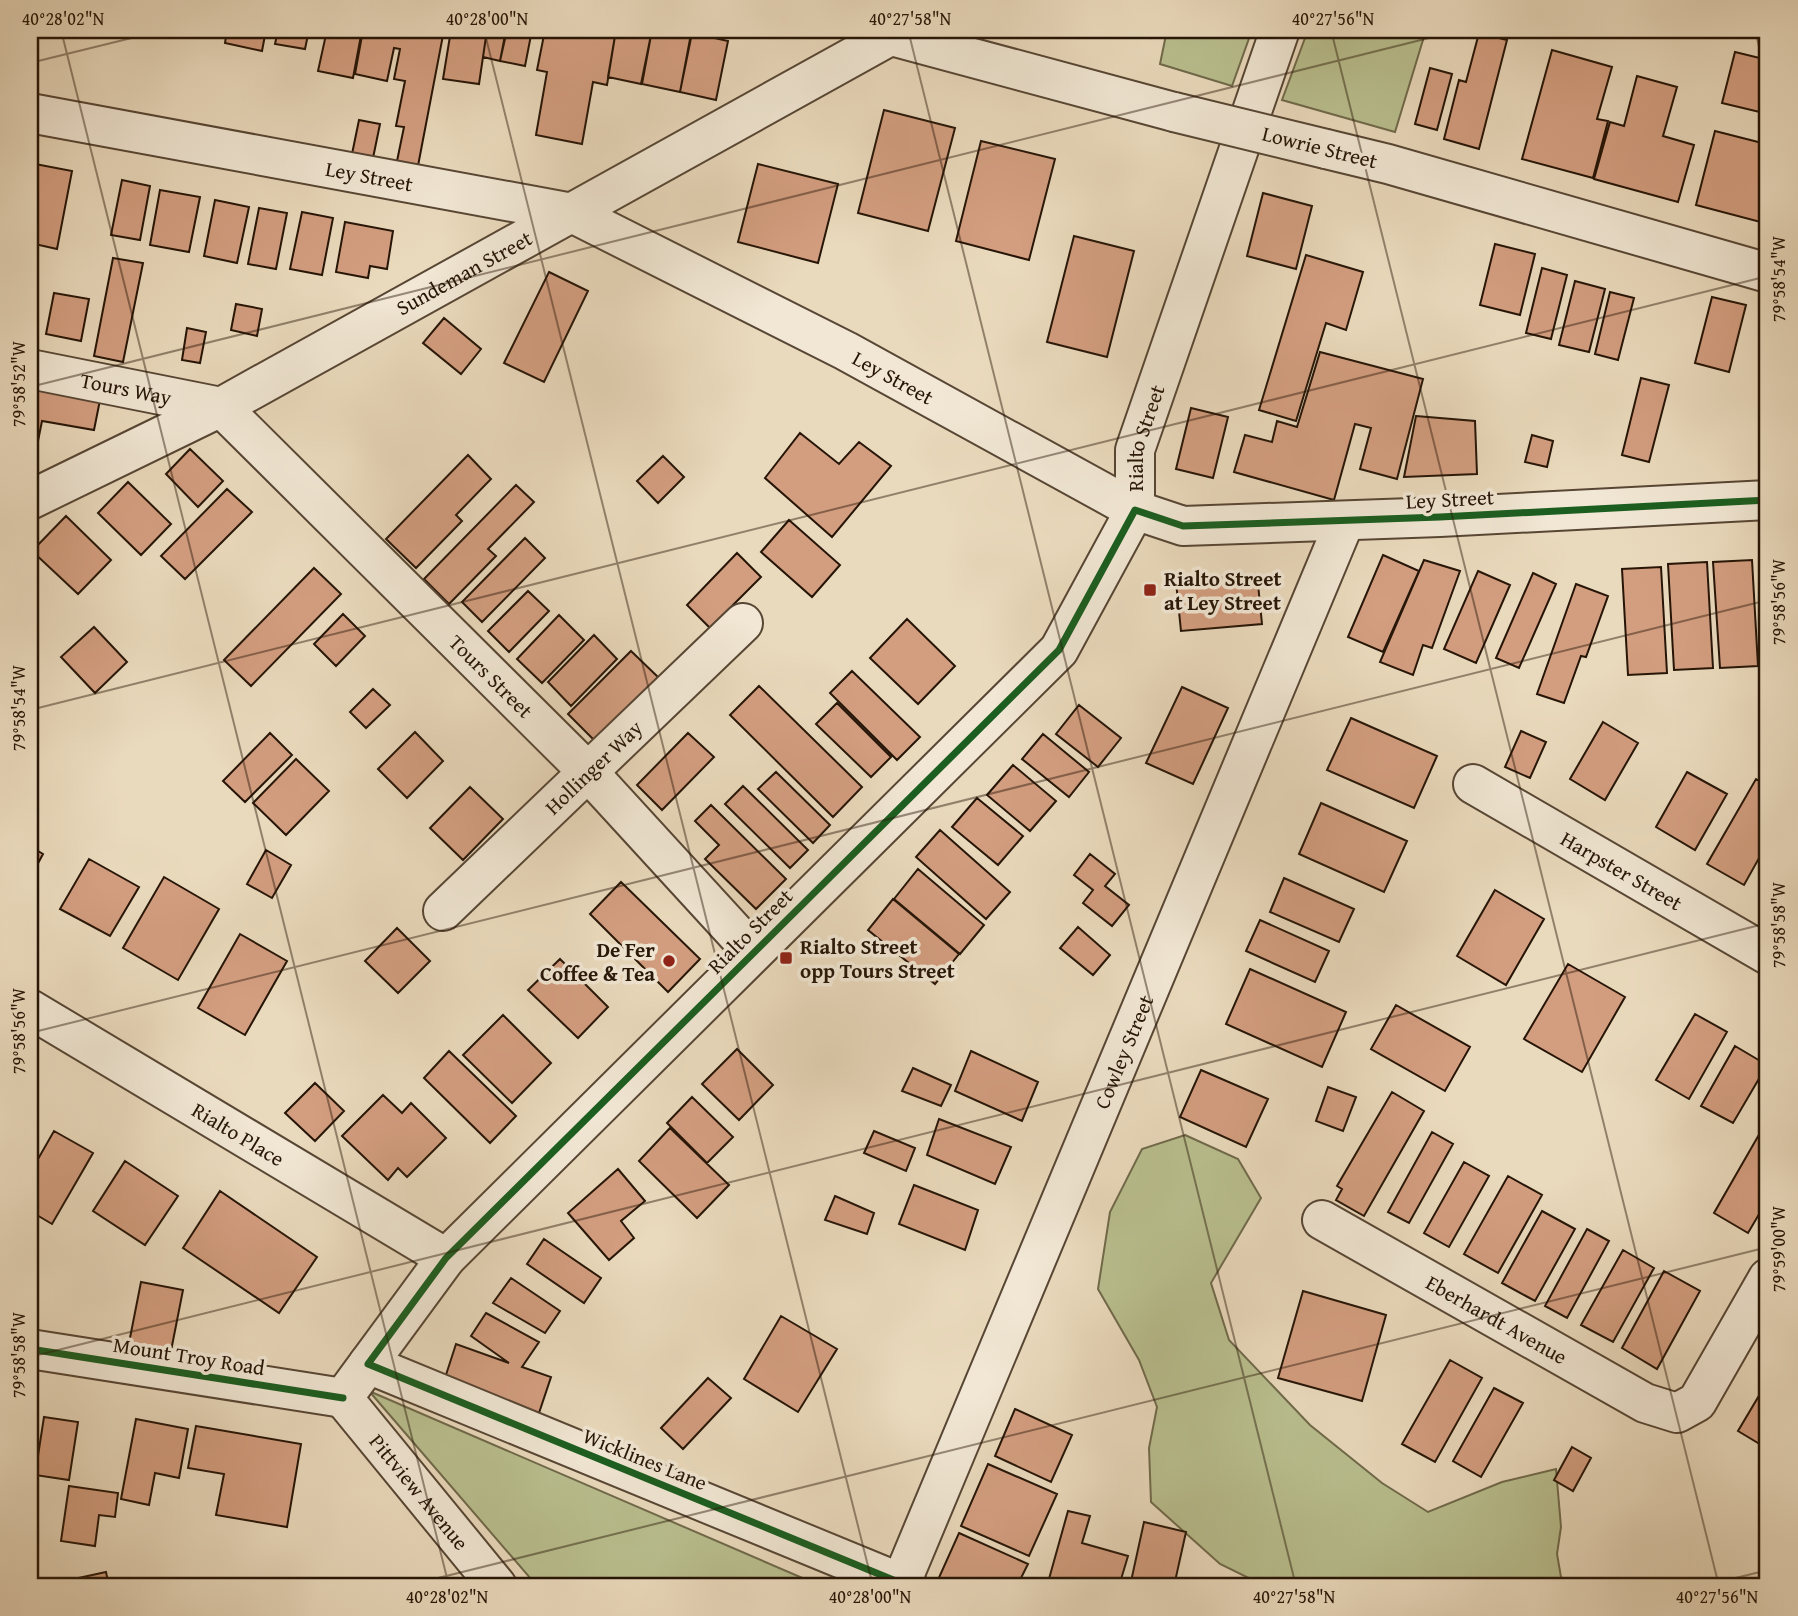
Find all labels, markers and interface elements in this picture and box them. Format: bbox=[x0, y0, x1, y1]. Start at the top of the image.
text: 40°28'02"N bbox=[22, 5, 105, 32]
text: 40°28'00"N bbox=[446, 5, 529, 32]
text: 40°27'58"N bbox=[869, 5, 952, 32]
text: 40°27'56"N bbox=[1292, 5, 1375, 32]
street label: Lowrie Street bbox=[1259, 118, 1381, 176]
street label: Ley Street bbox=[323, 152, 416, 199]
street label: Sundeman Street bbox=[390, 222, 538, 323]
text: 79°58'54"W bbox=[1765, 235, 1792, 322]
text: 79°58'52"W bbox=[5, 340, 32, 427]
street label: Ley Street bbox=[847, 342, 940, 412]
street label: Tours Way bbox=[78, 364, 175, 412]
street label: Rialto Street bbox=[1120, 380, 1172, 491]
street label: Ley Street bbox=[1405, 481, 1495, 517]
text: 79°58'56"W bbox=[1765, 558, 1792, 645]
place label: Rialto Street at Ley Street bbox=[1164, 563, 1281, 618]
marker: Rialto Street at Ley Street bbox=[1142, 582, 1158, 598]
street label: Tours Street bbox=[442, 627, 541, 725]
text: 79°58'54"W bbox=[5, 664, 32, 751]
street label: Hollinger Way bbox=[537, 712, 649, 821]
street label: Harpster Street bbox=[1555, 823, 1689, 918]
street label: Rialto Street bbox=[700, 881, 800, 981]
text: 79°58'58"W bbox=[1765, 881, 1792, 968]
place label: Rialto Street opp Tours Street bbox=[800, 931, 955, 986]
place label: De Fer Coffee & Tea bbox=[540, 934, 655, 989]
marker: Rialto Street opp Tours Street bbox=[778, 950, 794, 966]
marker: De Fer Coffee & Tea bbox=[661, 953, 677, 969]
text: 79°58'56"W bbox=[5, 987, 32, 1074]
street label: Cowley Street bbox=[1086, 989, 1161, 1113]
street label: Rialto Place bbox=[186, 1094, 291, 1174]
text: 79°59'00"W bbox=[1765, 1205, 1792, 1292]
street label: Eberhardt Avenue bbox=[1420, 1267, 1573, 1372]
text: 79°58'58"W bbox=[5, 1311, 32, 1398]
street label: Mount Troy Road bbox=[111, 1329, 268, 1383]
street label: Wicklines Lane bbox=[578, 1420, 712, 1498]
street label: Pittview Avenue bbox=[363, 1427, 477, 1557]
text: 40°28'02"N bbox=[406, 1583, 489, 1610]
text: 40°28'00"N bbox=[829, 1583, 912, 1610]
text: 40°27'58"N bbox=[1253, 1583, 1336, 1610]
text: 40°27'56"N bbox=[1676, 1583, 1759, 1610]

